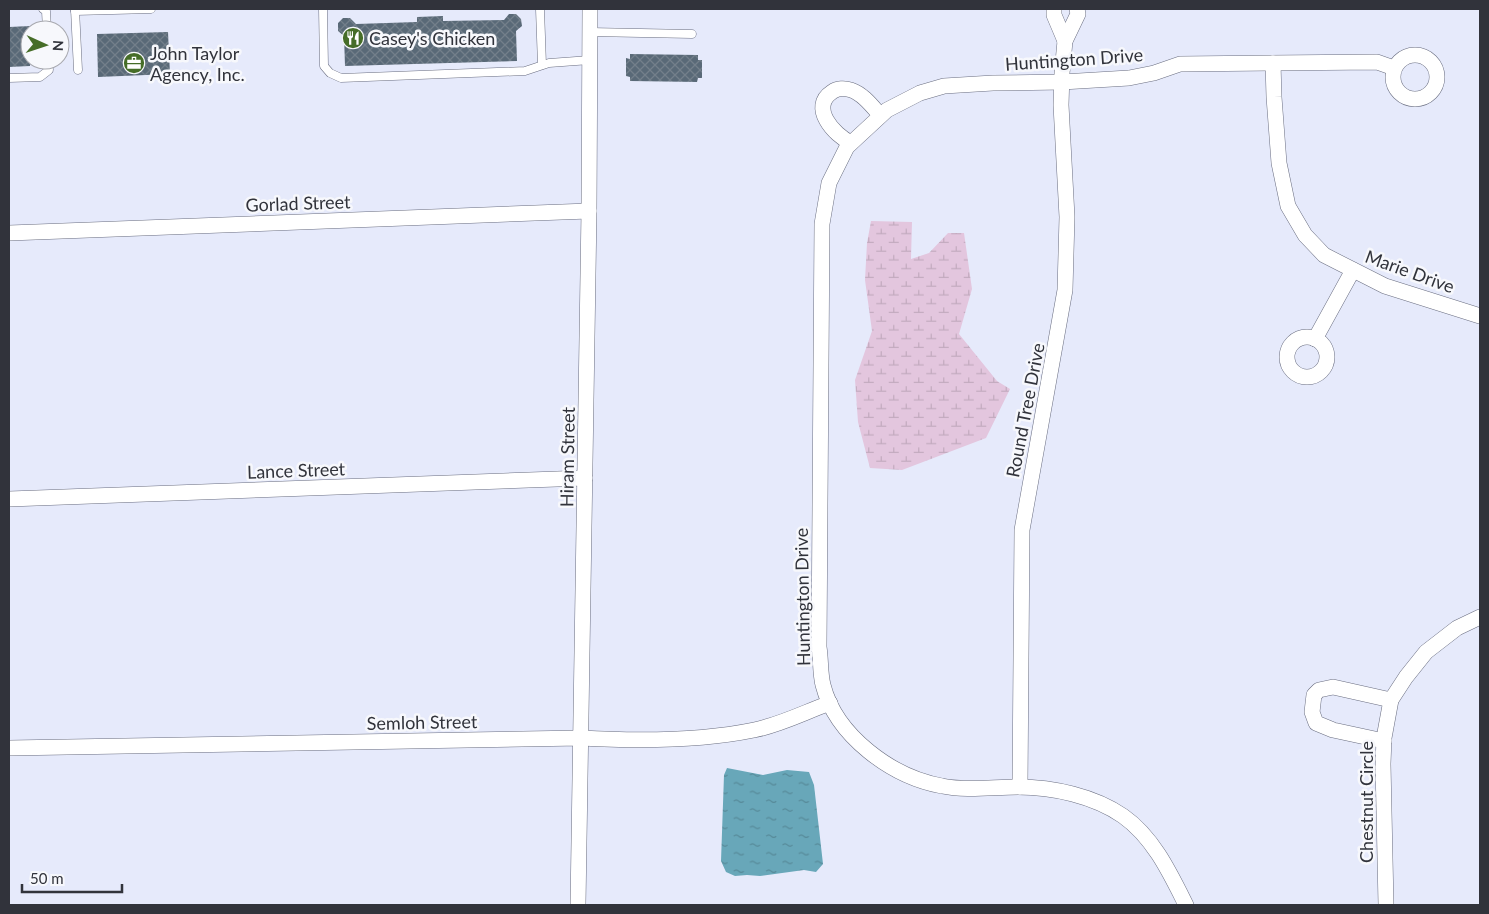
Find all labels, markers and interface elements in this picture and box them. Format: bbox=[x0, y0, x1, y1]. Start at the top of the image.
north arrow bbox=[20, 20, 70, 70]
restaurant icon: Casey's Chicken bbox=[341, 26, 365, 50]
place label: Casey's Chicken bbox=[369, 27, 495, 49]
text: N bbox=[50, 40, 67, 52]
place label: John Taylor Agency, Inc. bbox=[150, 42, 245, 85]
street label: Huntington Drive bbox=[1004, 43, 1144, 75]
office icon: John Taylor Agency, Inc. bbox=[122, 51, 146, 75]
street label: Gorlad Street bbox=[245, 190, 351, 216]
street label: Marie Drive bbox=[1362, 245, 1458, 297]
street label: Round Tree Drive bbox=[1001, 341, 1049, 479]
street label: Hiram Street bbox=[555, 406, 579, 507]
street label: Lance Street bbox=[247, 457, 346, 483]
street label: Huntington Drive bbox=[790, 528, 814, 666]
street label: Semloh Street bbox=[367, 710, 478, 734]
street label: Chestnut Circle bbox=[1355, 741, 1377, 863]
scale bar bbox=[22, 862, 122, 894]
text: 50 m bbox=[30, 869, 64, 887]

